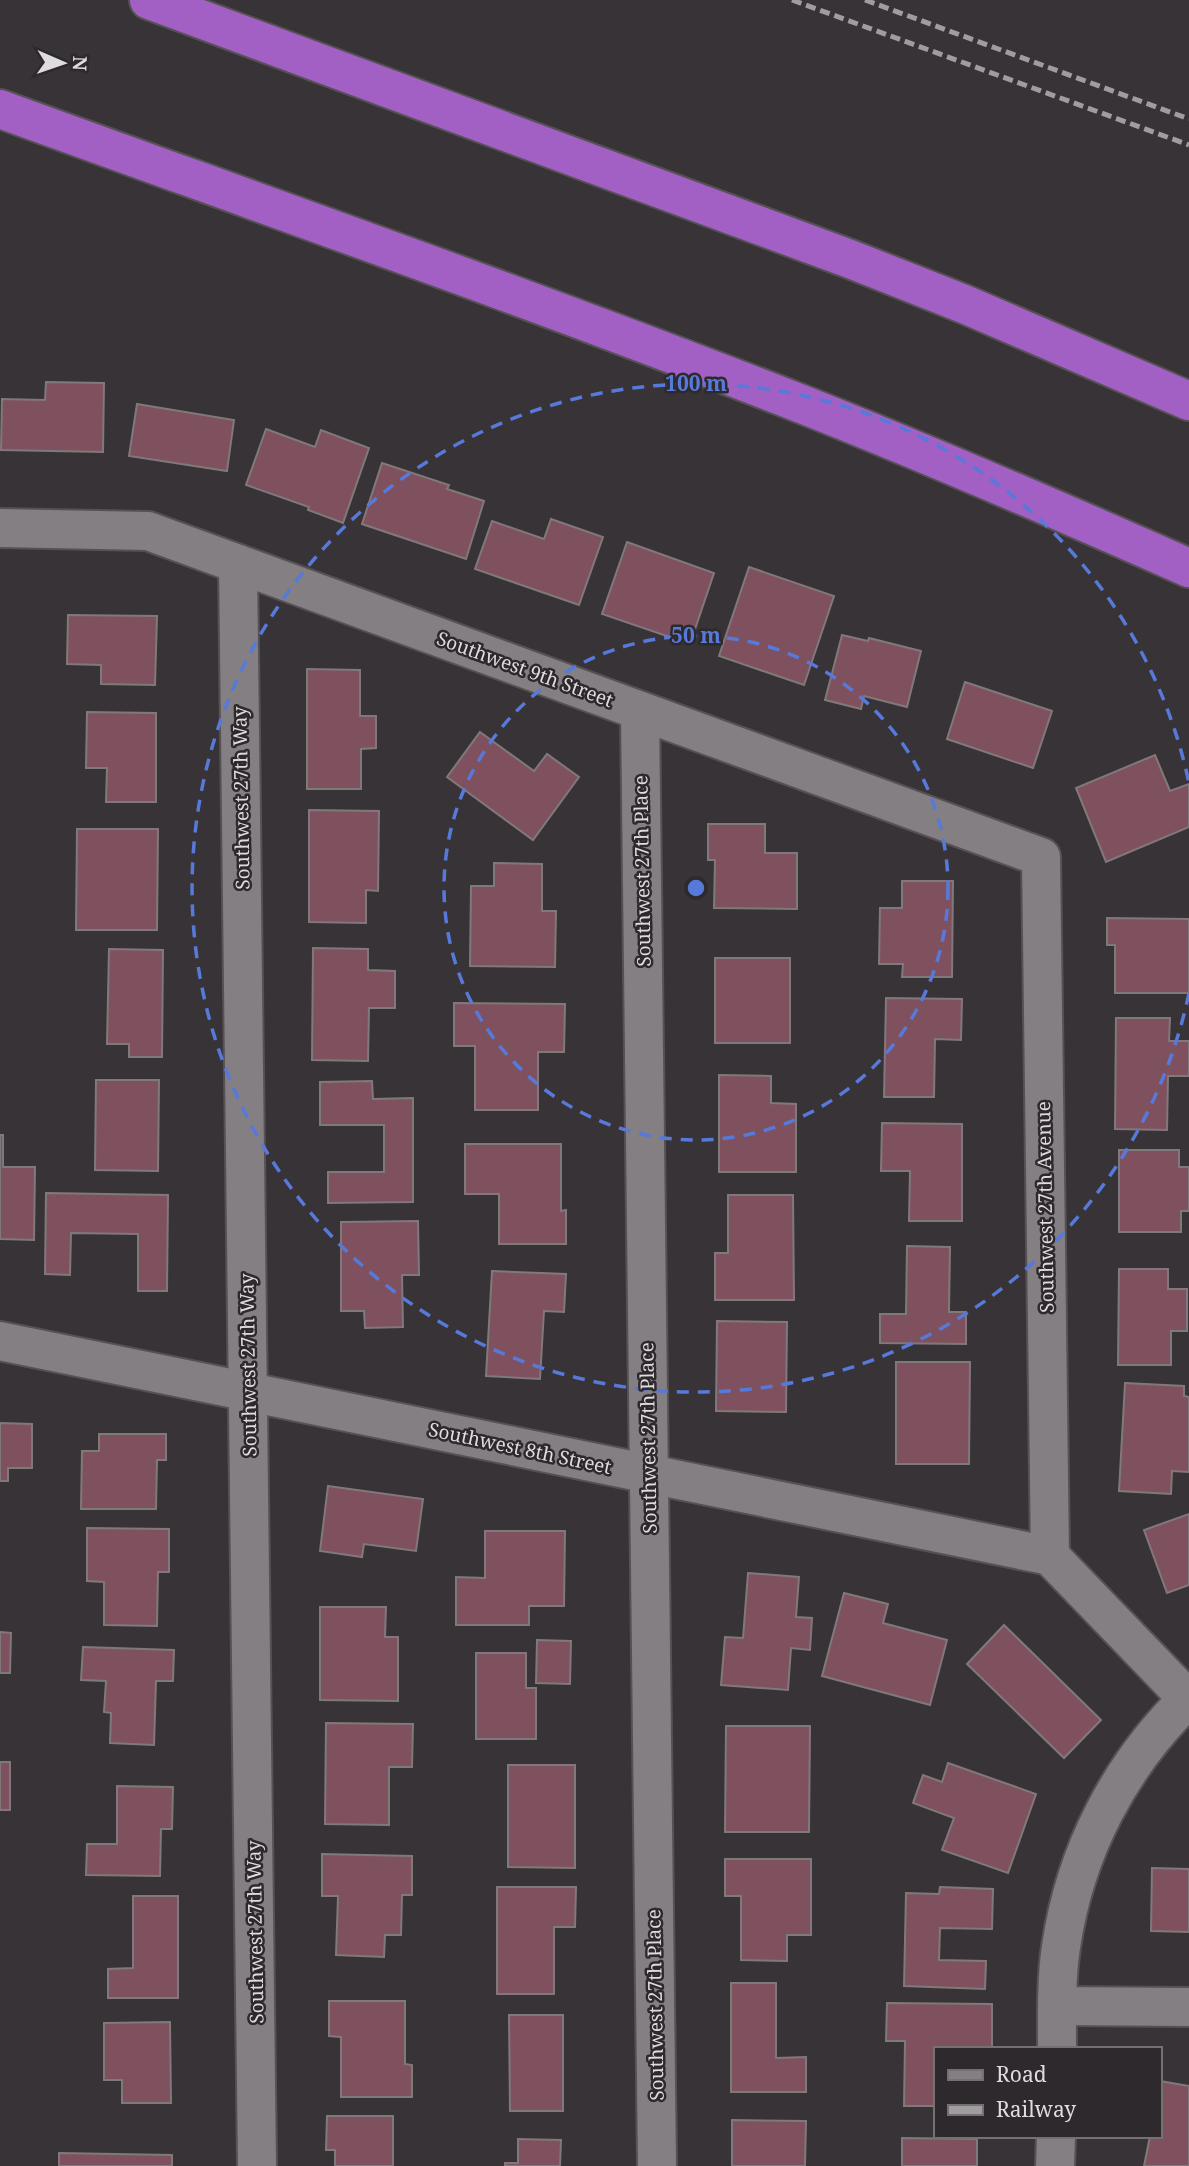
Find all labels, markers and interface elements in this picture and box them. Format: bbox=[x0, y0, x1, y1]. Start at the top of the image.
north arrow bbox=[28, 28, 98, 98]
text: N bbox=[67, 56, 93, 72]
text: 100 m bbox=[665, 369, 727, 397]
text: 50 m bbox=[671, 621, 721, 649]
street label: Southwest 9th Street bbox=[433, 625, 617, 713]
street label: Southwest 27th Way bbox=[226, 706, 256, 890]
street label: Southwest 27th Place bbox=[627, 775, 657, 967]
centre of rings bbox=[684, 876, 708, 900]
street label: Southwest 27th Avenue bbox=[1030, 1101, 1060, 1313]
street label: Southwest 27th Way bbox=[233, 1273, 263, 1457]
street label: Southwest 27th Place bbox=[633, 1342, 663, 1534]
street label: Southwest 8th Street bbox=[426, 1416, 614, 1480]
street label: Southwest 27th Way bbox=[240, 1840, 270, 2024]
street label: Southwest 27th Place bbox=[640, 1909, 670, 2101]
legend bbox=[934, 2047, 1161, 2138]
text: Road bbox=[996, 2060, 1047, 2088]
text: Railway bbox=[996, 2095, 1076, 2123]

